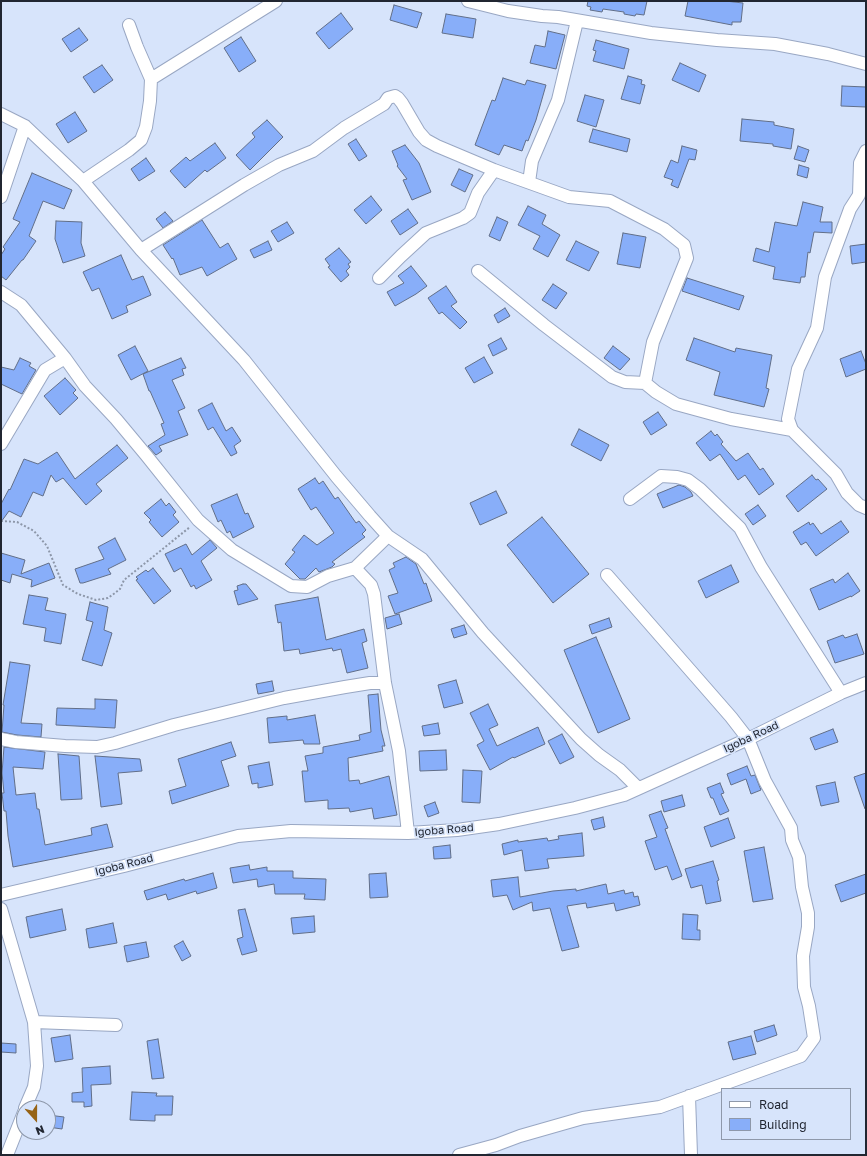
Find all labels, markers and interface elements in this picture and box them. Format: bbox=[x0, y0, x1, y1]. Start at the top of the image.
street label: Igoba Road bbox=[721, 718, 781, 756]
street label: Igoba Road bbox=[414, 821, 474, 839]
street label: Igoba Road bbox=[94, 851, 154, 879]
legend bbox=[721, 1088, 851, 1140]
text: Road bbox=[759, 1097, 788, 1112]
north arrow bbox=[16, 1100, 56, 1140]
text: Building bbox=[759, 1117, 807, 1132]
text: N bbox=[34, 1123, 46, 1138]

